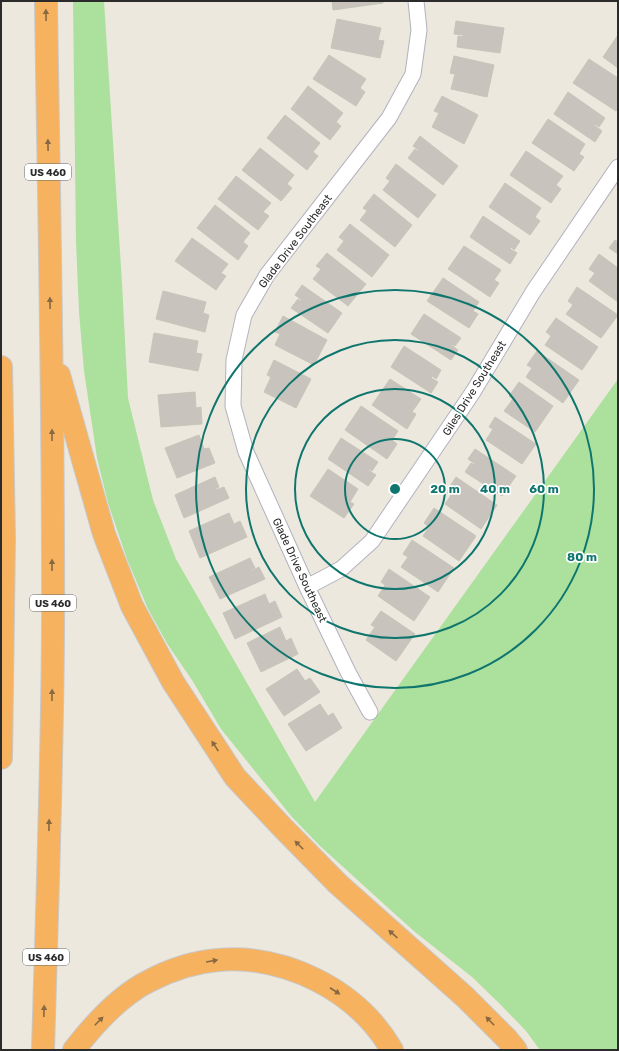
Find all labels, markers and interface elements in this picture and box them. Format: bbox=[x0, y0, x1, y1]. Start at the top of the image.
one-way arrow bbox=[43, 8, 49, 21]
one-way arrow bbox=[45, 138, 51, 151]
road number: US 460 bbox=[25, 164, 71, 180]
street label: Glade Drive Southeast bbox=[256, 191, 335, 291]
one-way arrow bbox=[47, 296, 53, 309]
street label: Giles Drive Southeast bbox=[440, 338, 509, 438]
one-way arrow bbox=[48, 429, 55, 441]
centre of rings bbox=[388, 482, 402, 496]
text: 20 m bbox=[430, 482, 460, 496]
text: 40 m bbox=[480, 482, 510, 496]
text: 60 m bbox=[529, 482, 559, 496]
street label: Glade Drive Southeast bbox=[270, 516, 330, 625]
text: 80 m bbox=[567, 550, 597, 564]
one-way arrow bbox=[49, 558, 55, 571]
road number: US 460 bbox=[30, 595, 76, 611]
one-way arrow bbox=[49, 688, 55, 701]
one-way arrow bbox=[211, 741, 219, 751]
one-way arrow bbox=[46, 819, 53, 831]
one-way arrow bbox=[294, 840, 304, 850]
one-way arrow bbox=[388, 929, 399, 938]
road number: US 460 bbox=[23, 949, 69, 965]
one-way arrow bbox=[206, 958, 218, 964]
one-way arrow bbox=[330, 987, 340, 995]
one-way arrow bbox=[41, 1004, 47, 1017]
one-way arrow bbox=[94, 1016, 104, 1026]
one-way arrow bbox=[485, 1016, 495, 1026]

